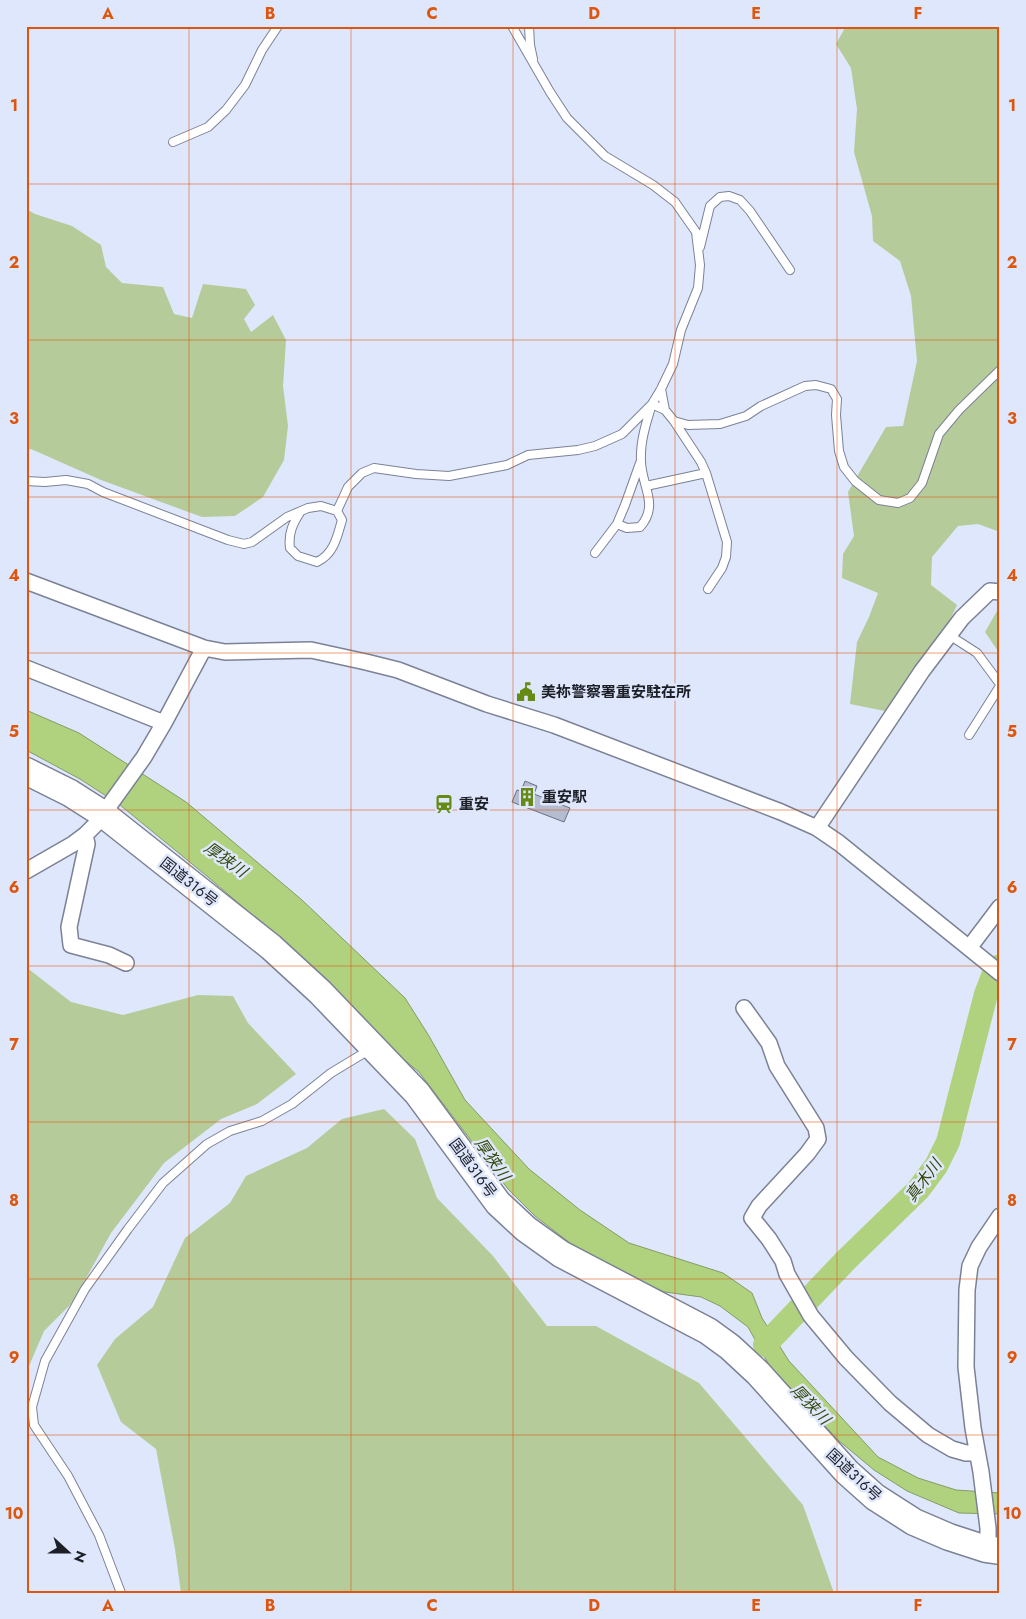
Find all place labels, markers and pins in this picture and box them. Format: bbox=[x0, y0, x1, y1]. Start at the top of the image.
public building icon: 美祢警察署重安駐在所 bbox=[515, 681, 537, 703]
place label: 美祢警察署重安駐在所 bbox=[541, 681, 691, 703]
building icon: 重安駅 bbox=[516, 786, 538, 808]
place label: 重安駅 bbox=[542, 786, 587, 808]
station icon: 重安 bbox=[433, 793, 455, 815]
place label: 重安 bbox=[459, 793, 489, 815]

